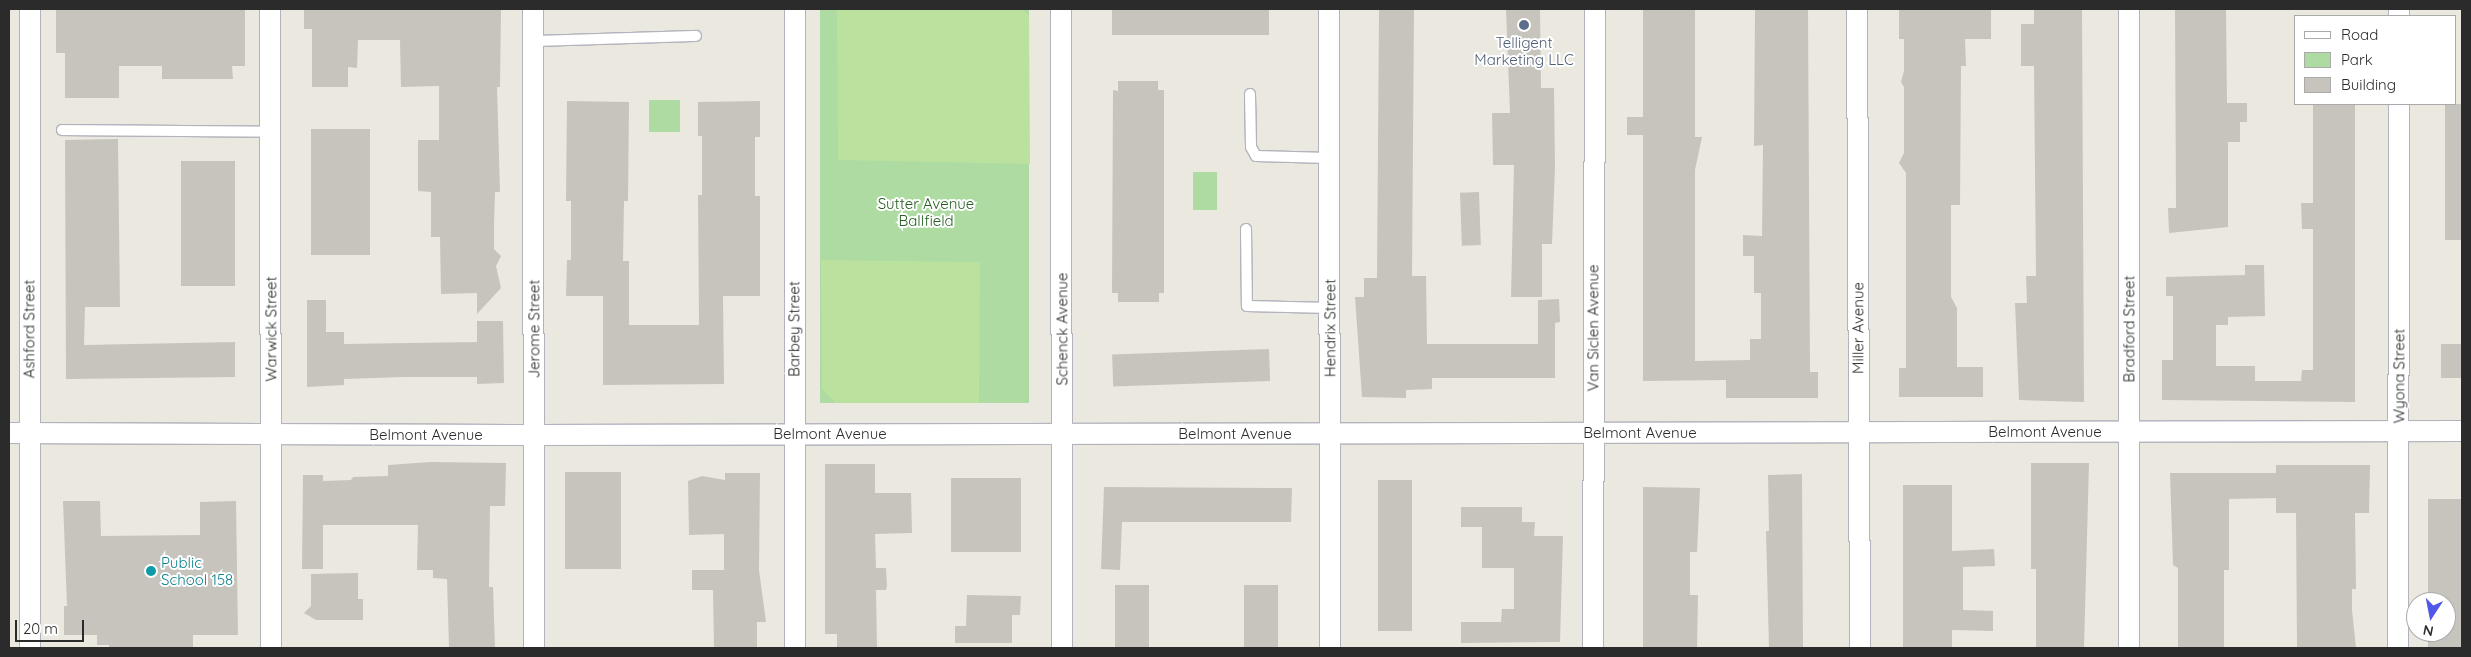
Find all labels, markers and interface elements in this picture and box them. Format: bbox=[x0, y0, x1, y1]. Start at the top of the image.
legend bbox=[2294, 15, 2456, 105]
marker: Telligent Marketing LLC bbox=[1518, 19, 1530, 31]
text: Road bbox=[2341, 25, 2378, 44]
place label: Telligent Marketing LLC bbox=[1474, 33, 1574, 68]
text: Park bbox=[2341, 50, 2373, 69]
text: Building bbox=[2341, 75, 2396, 94]
park label: Sutter Avenue Ballfield bbox=[878, 194, 974, 229]
street label: Van Siclen Avenue bbox=[1584, 265, 1602, 391]
street label: Schenck Avenue bbox=[1053, 272, 1071, 386]
street label: Bradford Street bbox=[2120, 275, 2138, 383]
street label: Warwick Street bbox=[262, 276, 280, 382]
street label: Hendrix Street bbox=[1321, 279, 1339, 377]
street label: Ashford Street bbox=[20, 280, 38, 378]
street label: Jerome Street bbox=[525, 280, 543, 378]
street label: Barbey Street bbox=[785, 281, 803, 377]
street label: Miller Avenue bbox=[1849, 282, 1867, 374]
street label: Wyona Street bbox=[2390, 329, 2408, 423]
street label: Belmont Avenue bbox=[1988, 423, 2102, 441]
street label: Belmont Avenue bbox=[1583, 424, 1697, 442]
street label: Belmont Avenue bbox=[773, 425, 887, 443]
street label: Belmont Avenue bbox=[1178, 425, 1292, 443]
street label: Belmont Avenue bbox=[369, 426, 483, 444]
place label: Public School 158 bbox=[161, 553, 233, 588]
marker: Public School 158 bbox=[145, 565, 157, 577]
north arrow bbox=[2406, 592, 2456, 642]
scale bar bbox=[18, 610, 86, 642]
text: 20 m bbox=[23, 619, 58, 638]
text: N bbox=[2422, 621, 2435, 641]

